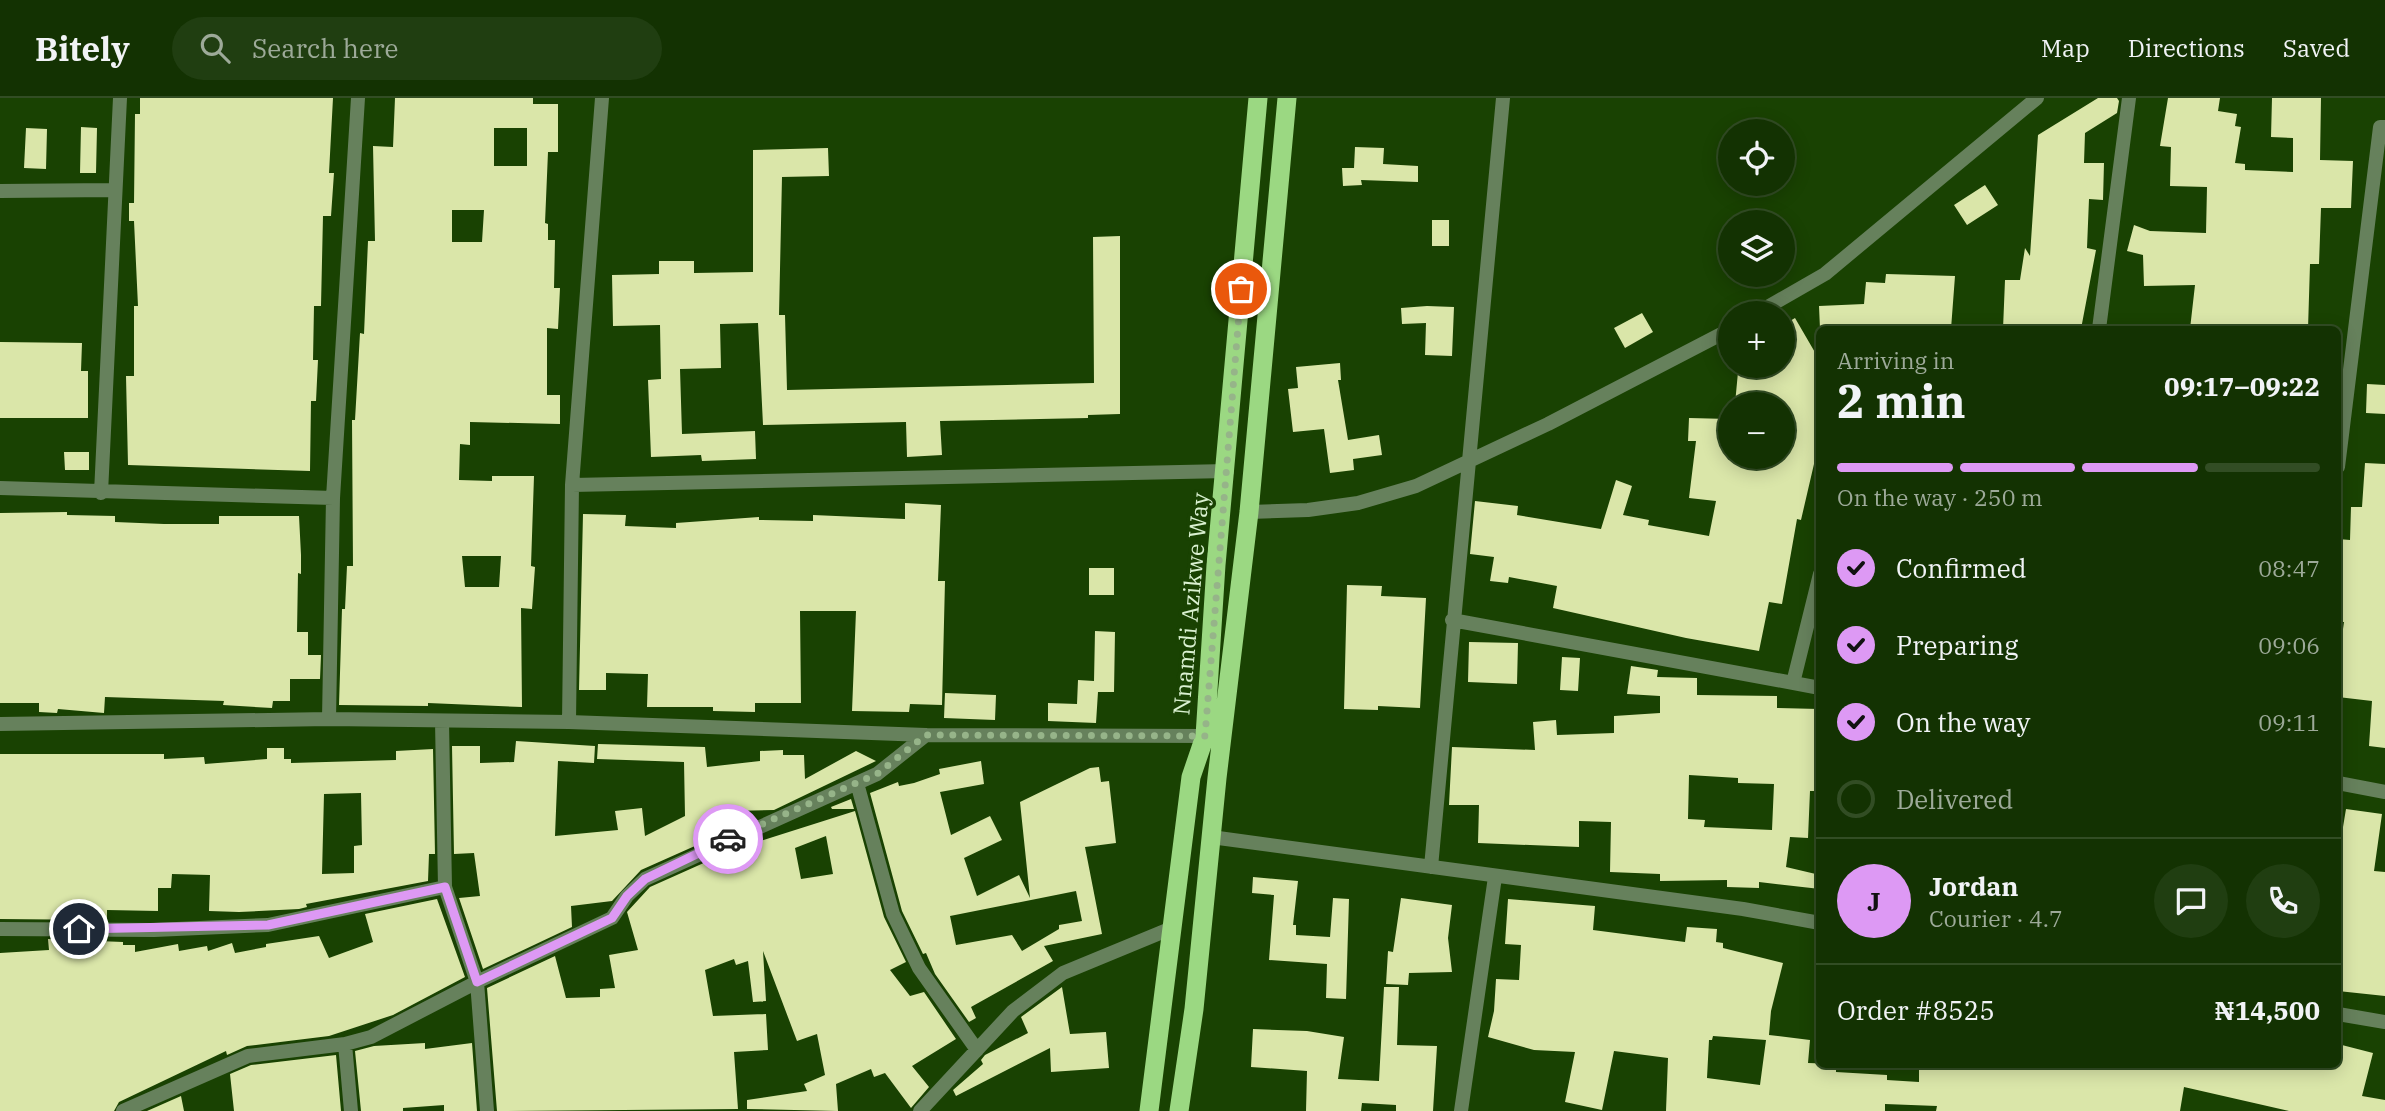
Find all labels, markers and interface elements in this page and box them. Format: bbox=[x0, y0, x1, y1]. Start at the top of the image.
search box bbox=[172, 17, 662, 80]
text: Bitely bbox=[35, 27, 130, 70]
icon: search bbox=[196, 29, 234, 67]
text: Search here bbox=[252, 31, 398, 65]
text: Map bbox=[2041, 32, 2090, 64]
text: Directions bbox=[2128, 32, 2245, 64]
text: Saved bbox=[2283, 32, 2350, 64]
map controls bbox=[1718, 119, 1795, 469]
button: locate bbox=[1718, 119, 1795, 196]
button: layers bbox=[1718, 210, 1795, 287]
pin bbox=[1211, 259, 1271, 319]
icon: bag bbox=[1222, 270, 1260, 308]
button: + bbox=[1718, 301, 1795, 378]
text: Arriving in bbox=[1837, 345, 1954, 375]
text: 09:17–09:22 bbox=[2164, 369, 2320, 403]
text: 2 min bbox=[1837, 371, 1966, 431]
button: − bbox=[1718, 392, 1795, 469]
text: On the way · 250 m bbox=[1837, 482, 2043, 512]
street label: Nnamdi Azikwe Way bbox=[1165, 491, 1215, 716]
icon: check bbox=[1837, 549, 1875, 587]
text: Confirmed bbox=[1896, 551, 2027, 585]
text: 08:47 bbox=[2258, 553, 2320, 583]
icon: check bbox=[1837, 626, 1875, 664]
text: Preparing bbox=[1896, 628, 2018, 662]
text: 09:06 bbox=[2258, 630, 2320, 660]
icon: check bbox=[1837, 703, 1875, 741]
text: On the way bbox=[1896, 705, 2030, 739]
text: 09:11 bbox=[2258, 707, 2320, 737]
text: Delivered bbox=[1896, 782, 2013, 816]
courier bbox=[693, 804, 763, 874]
icon: car bbox=[709, 820, 747, 858]
button: chat bbox=[2154, 864, 2228, 938]
button: phone bbox=[2246, 864, 2320, 938]
text: Jordan bbox=[1929, 869, 2019, 903]
text: J bbox=[1867, 884, 1881, 918]
pin bbox=[49, 899, 109, 959]
text: Courier · 4.7 bbox=[1929, 903, 2063, 933]
icon: home bbox=[60, 910, 98, 948]
text: Order #8525 bbox=[1837, 993, 1995, 1027]
text: ₦14,500 bbox=[2215, 993, 2320, 1027]

